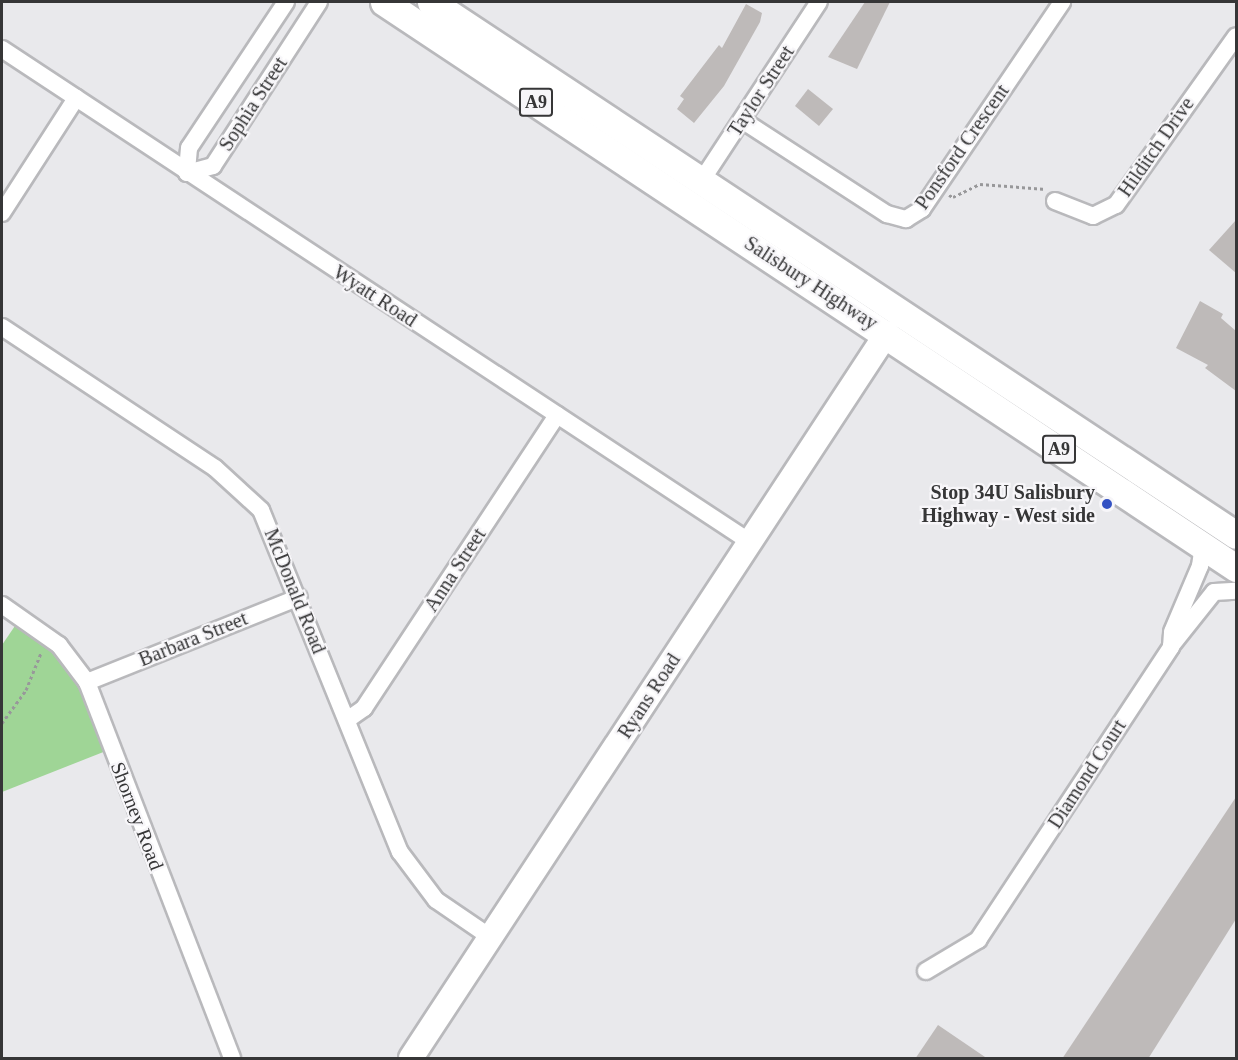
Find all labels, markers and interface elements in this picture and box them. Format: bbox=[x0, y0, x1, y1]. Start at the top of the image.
street label: Taylor Street bbox=[723, 41, 799, 141]
street label: Sophia Street bbox=[214, 53, 292, 155]
street label: Ponsford Crescent bbox=[910, 80, 1014, 214]
road number: A9 bbox=[518, 87, 554, 117]
street label: Hilditch Drive bbox=[1113, 93, 1199, 201]
street label: Salisbury Highway bbox=[740, 231, 882, 335]
street label: Wyatt Road bbox=[329, 260, 421, 332]
road number: A9 bbox=[1041, 434, 1077, 464]
place label: Stop 34U Salisbury Highway - West side bbox=[921, 480, 1095, 527]
marker: Stop 34U Salisbury Highway - West side bbox=[1100, 497, 1114, 511]
street label: Anna Street bbox=[419, 524, 491, 616]
street label: McDonald Road bbox=[259, 525, 331, 657]
street label: Barbara Street bbox=[135, 606, 251, 672]
street label: Ryans Road bbox=[613, 649, 685, 743]
street label: Diamond Court bbox=[1043, 715, 1131, 833]
street label: Shorney Road bbox=[105, 759, 169, 873]

